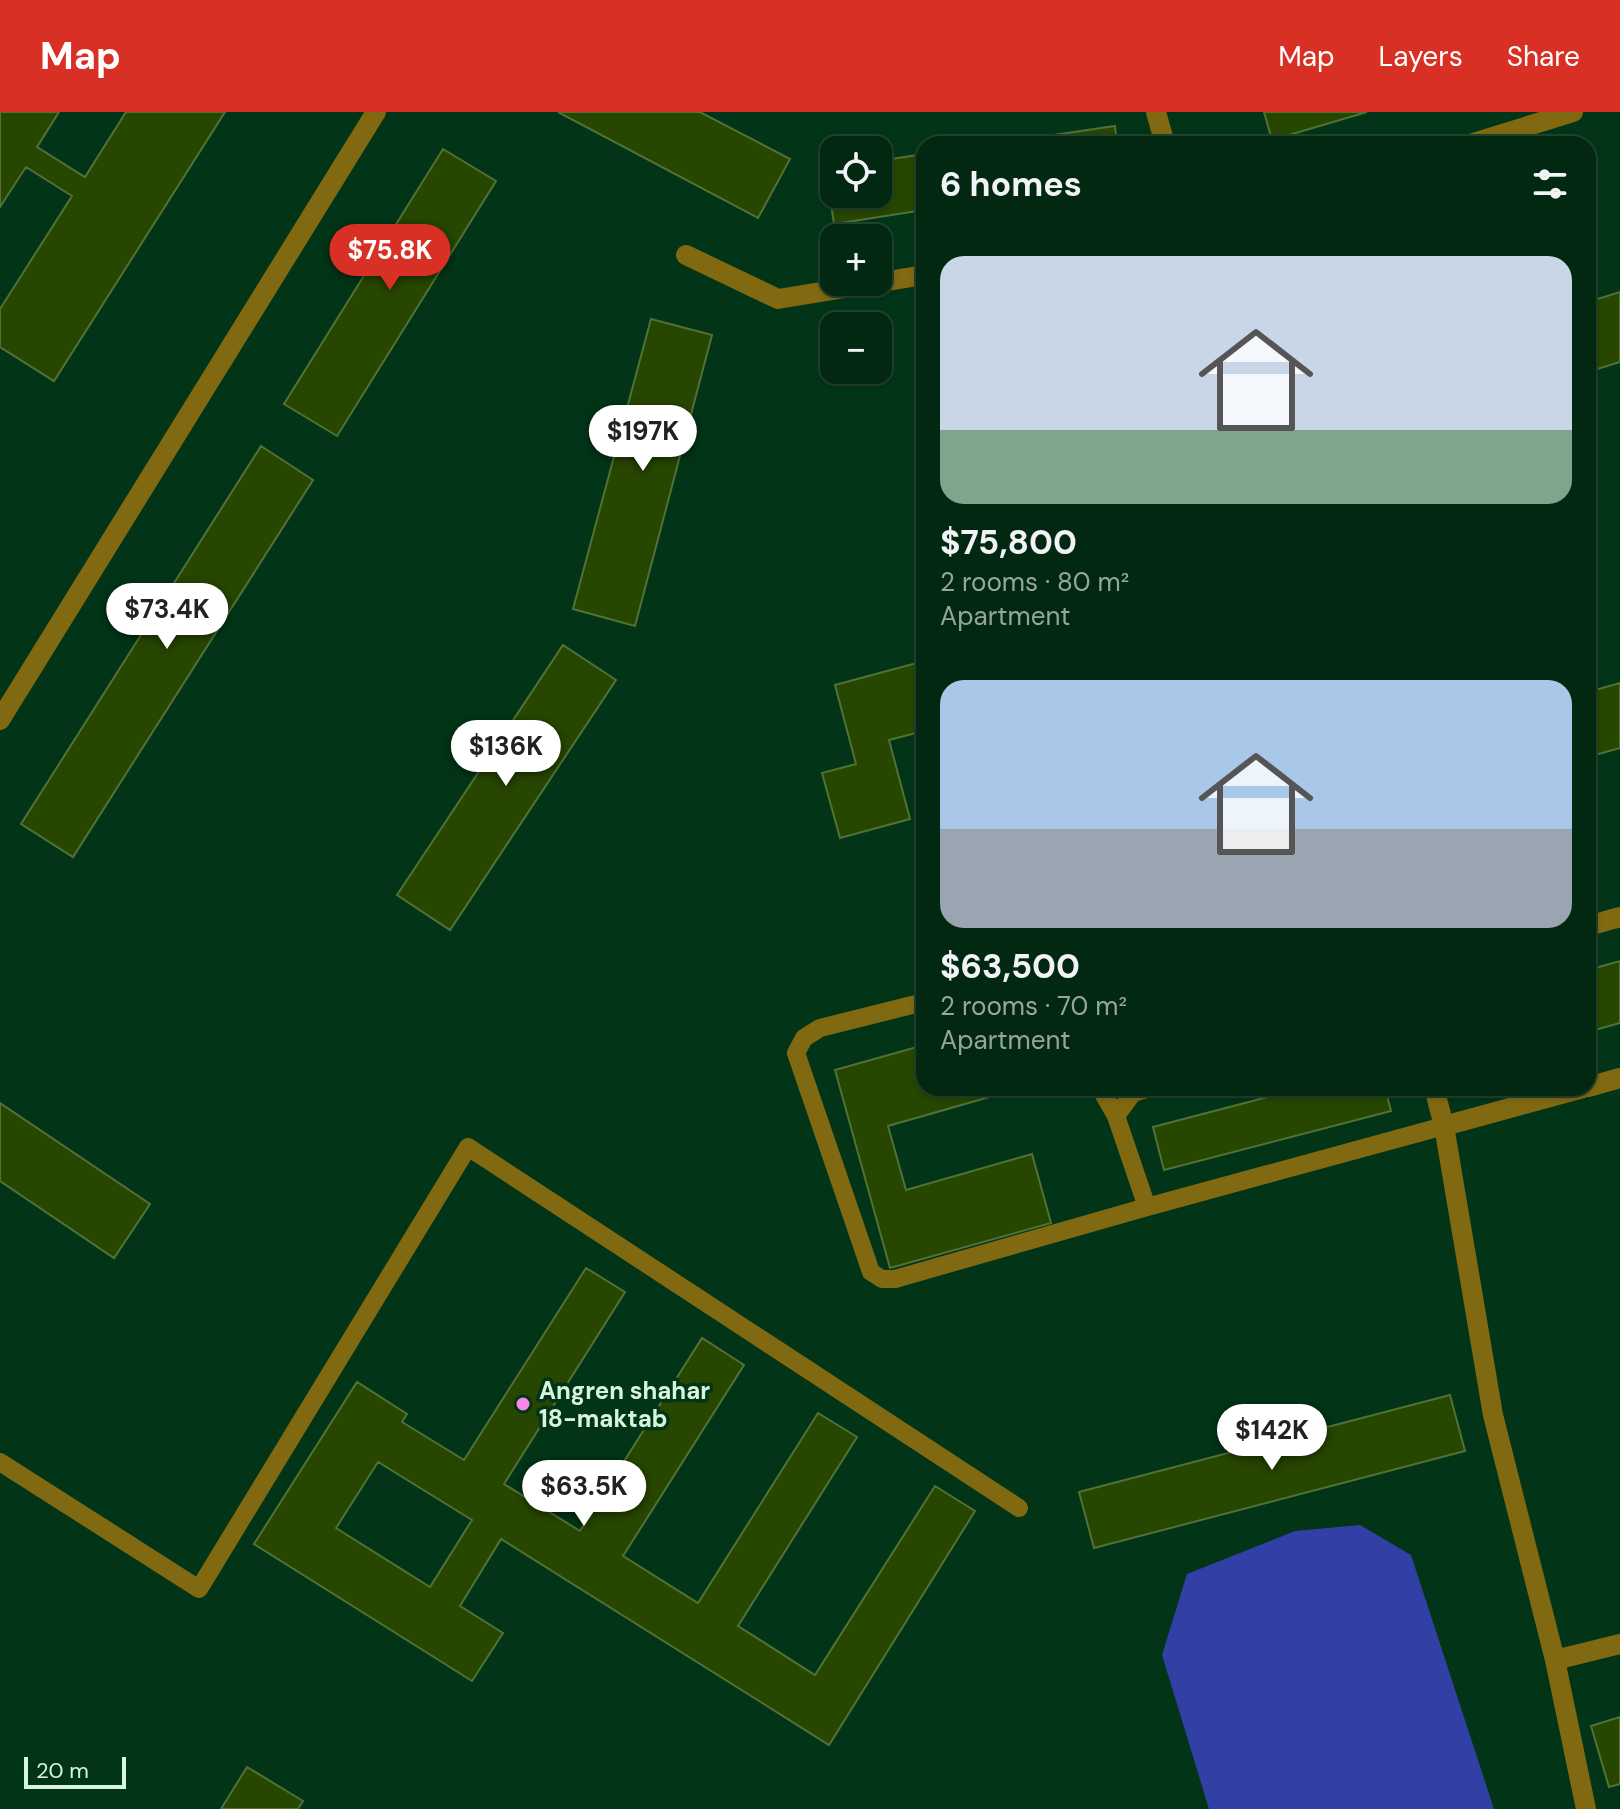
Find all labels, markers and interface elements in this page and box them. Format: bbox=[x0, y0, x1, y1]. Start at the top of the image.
text: Map bbox=[40, 31, 121, 81]
text: Map bbox=[1278, 38, 1335, 75]
text: Layers bbox=[1379, 38, 1463, 75]
text: Share bbox=[1507, 38, 1580, 75]
map controls bbox=[820, 136, 892, 384]
button: locate bbox=[820, 136, 892, 208]
text: 6 homes bbox=[940, 162, 1082, 207]
icon: filters bbox=[1528, 162, 1572, 206]
pin: $75.8K bbox=[325, 224, 455, 292]
button: + bbox=[820, 224, 892, 296]
text: $75.8K bbox=[347, 233, 433, 267]
icon: home bbox=[1184, 308, 1328, 452]
button: − bbox=[820, 312, 892, 384]
pin: $197K bbox=[587, 405, 699, 473]
text: $197K bbox=[607, 414, 679, 448]
text: $75,800 bbox=[940, 520, 1077, 565]
text: 2 rooms · 80 m² bbox=[940, 565, 1129, 599]
pin: $73.4K bbox=[102, 583, 232, 651]
text: $73.4K bbox=[124, 592, 210, 626]
text: Apartment bbox=[940, 599, 1071, 633]
pin: $136K bbox=[450, 720, 562, 788]
text: $136K bbox=[469, 729, 543, 763]
icon: home bbox=[1184, 732, 1328, 876]
text: $63,500 bbox=[940, 944, 1080, 989]
text: 2 rooms · 70 m² bbox=[940, 989, 1127, 1023]
text: Apartment bbox=[940, 1023, 1071, 1057]
place label: Angren shahar 18-maktab bbox=[539, 1375, 710, 1434]
marker: Angren shahar 18-maktab bbox=[514, 1395, 532, 1413]
pin: $142K bbox=[1216, 1404, 1328, 1472]
text: $142K bbox=[1235, 1413, 1309, 1447]
pin: $63.5K bbox=[519, 1460, 649, 1528]
text: $63.5K bbox=[540, 1469, 628, 1503]
scale bar bbox=[24, 1753, 126, 1789]
text: 20 m bbox=[36, 1756, 89, 1785]

